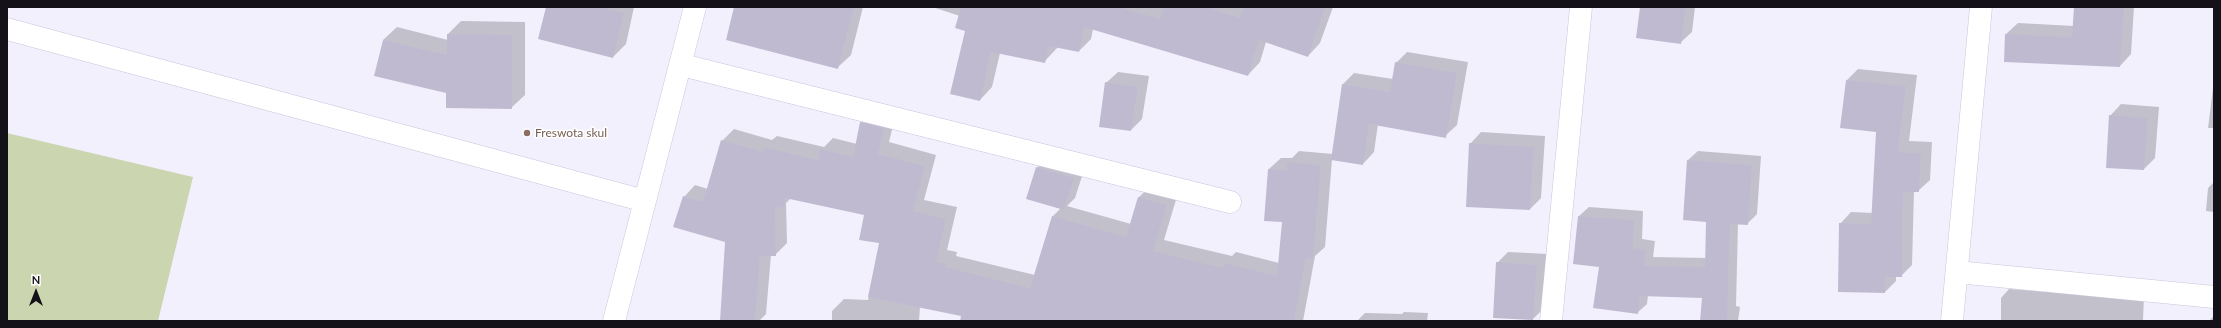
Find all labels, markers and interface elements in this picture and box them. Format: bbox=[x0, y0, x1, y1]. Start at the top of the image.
place label: Freswota skul bbox=[535, 126, 607, 140]
marker: Freswota skul bbox=[522, 128, 532, 138]
north arrow bbox=[16, 272, 56, 312]
text: N bbox=[32, 273, 40, 286]

